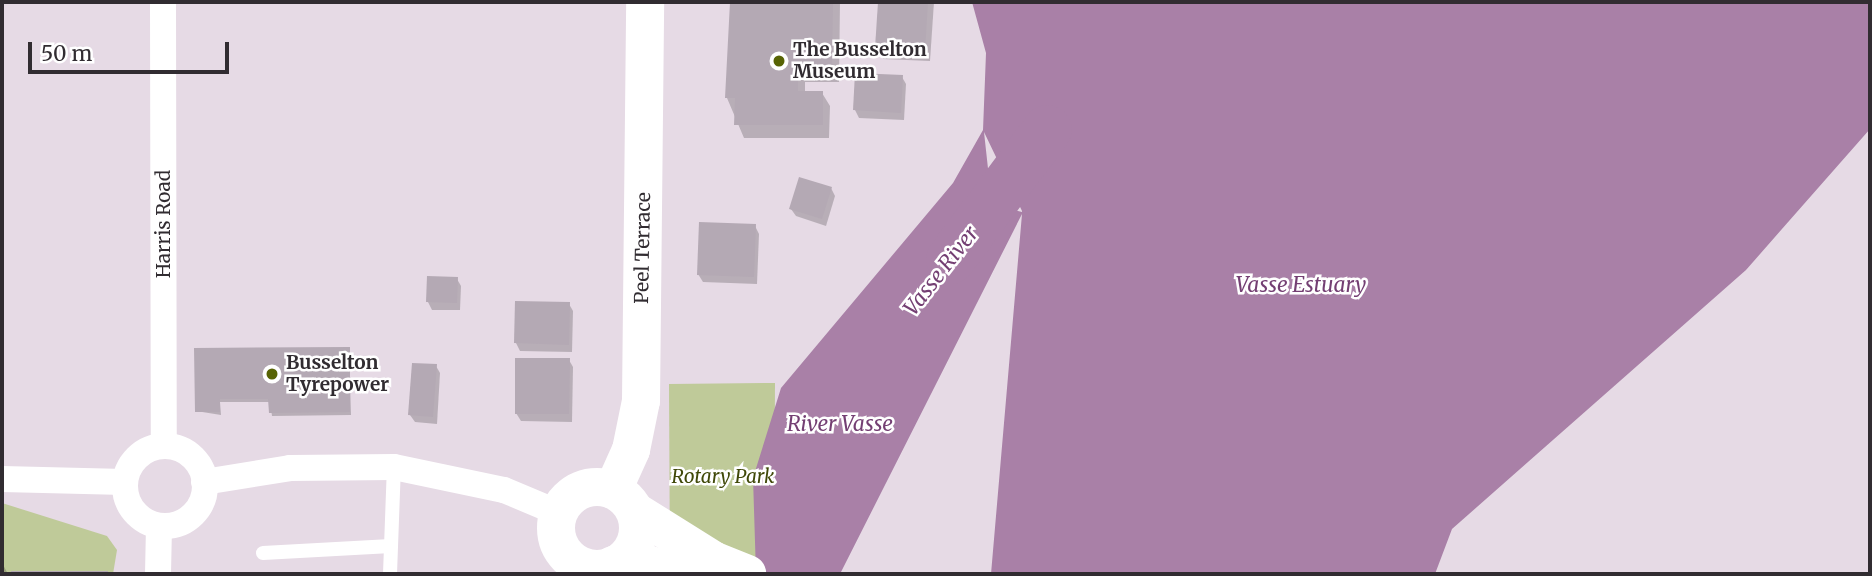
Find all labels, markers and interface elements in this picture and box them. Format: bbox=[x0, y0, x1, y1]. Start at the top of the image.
scale bar bbox=[32, 28, 233, 72]
place label: The Busselton Museum bbox=[793, 39, 927, 83]
text: 50 m bbox=[41, 40, 92, 67]
marker: The Busselton Museum bbox=[771, 53, 787, 69]
street label: Harris Road bbox=[153, 170, 175, 278]
street label: Peel Terrace bbox=[631, 192, 655, 304]
water label: Vasse River bbox=[898, 221, 984, 321]
water label: Vasse Estuary bbox=[1236, 272, 1366, 298]
place label: Busselton Tyrepower bbox=[286, 352, 389, 396]
marker: Busselton Tyrepower bbox=[264, 366, 280, 382]
water label: River Vasse bbox=[787, 411, 893, 437]
park label: Rotary Park bbox=[671, 466, 775, 488]

